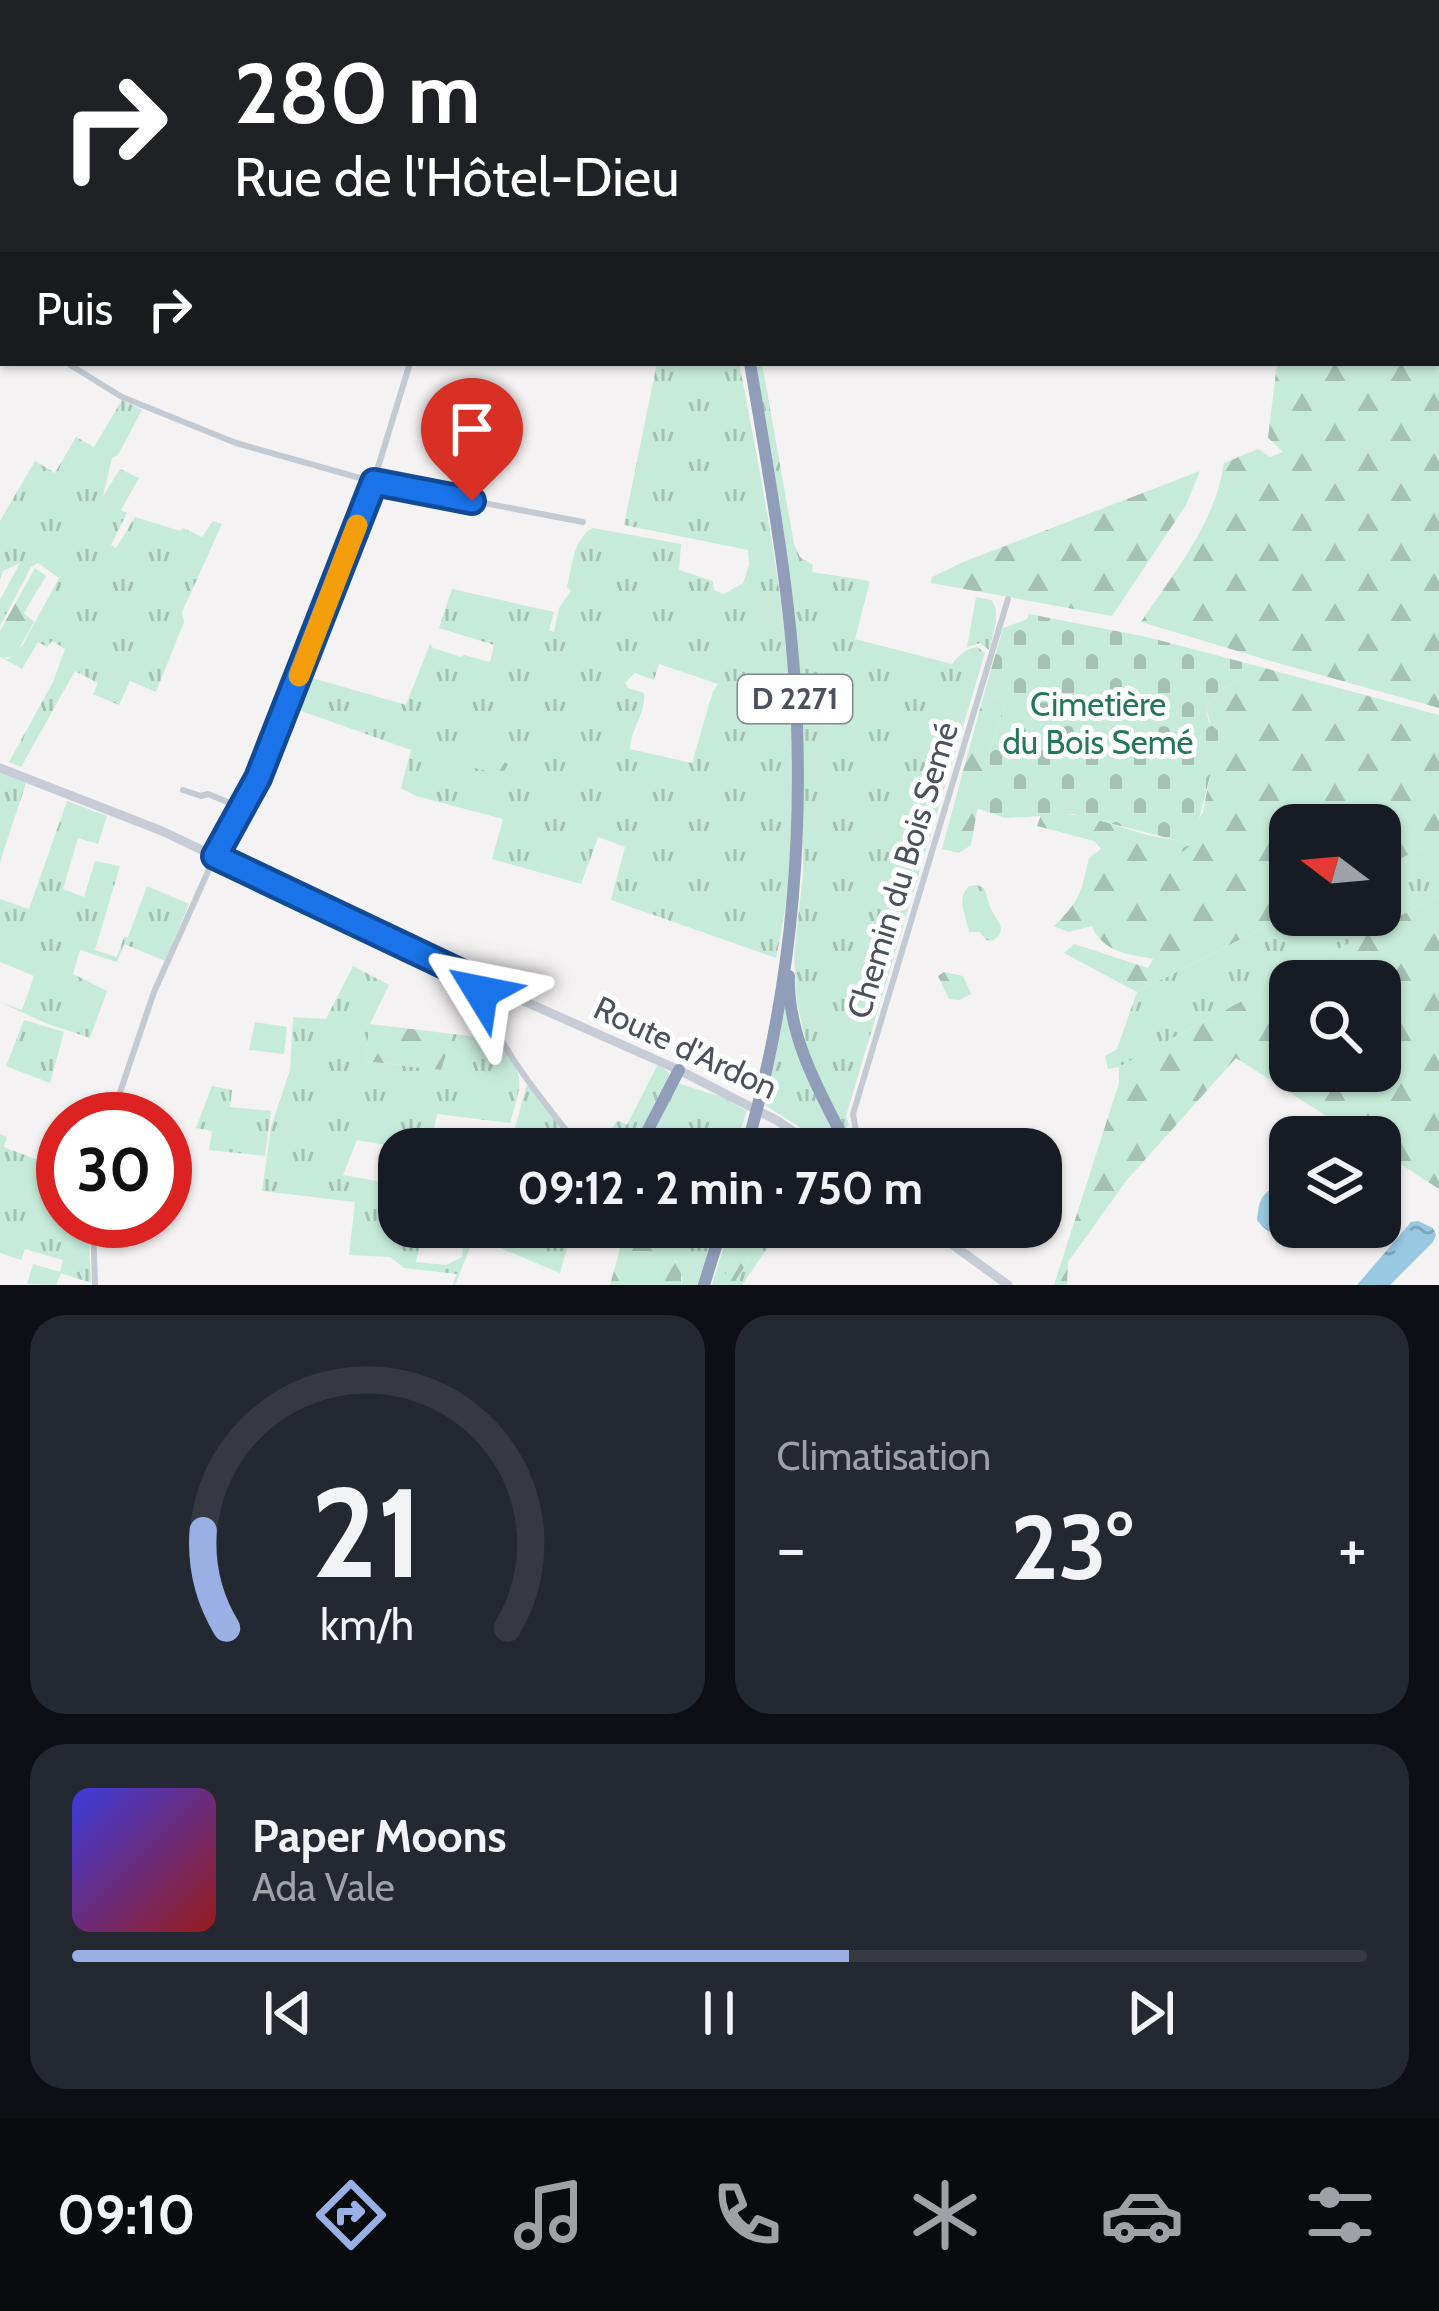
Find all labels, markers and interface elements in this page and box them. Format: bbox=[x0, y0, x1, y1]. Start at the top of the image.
text: 280 m bbox=[234, 42, 480, 144]
icon: right bbox=[36, 48, 192, 204]
text: Rue de l'Hôtel-Dieu bbox=[234, 144, 680, 210]
icon: right bbox=[137, 276, 203, 342]
text: Puis bbox=[36, 282, 113, 336]
pin bbox=[421, 378, 523, 501]
icon: arrive bbox=[439, 396, 505, 462]
road number: D 2271 bbox=[738, 675, 852, 723]
park label: Cimetière du Bois Semé bbox=[1003, 684, 1193, 762]
street label: Chemin du Bois Semé bbox=[838, 717, 966, 1023]
north arrow bbox=[1269, 804, 1401, 936]
map controls bbox=[1269, 804, 1401, 1248]
position arrow bbox=[418, 929, 544, 1055]
button: search bbox=[1269, 960, 1401, 1092]
street label: Route d'Ardon bbox=[588, 987, 784, 1107]
speed limit sign: 30 bbox=[36, 1092, 192, 1248]
button: layers bbox=[1269, 1116, 1401, 1248]
text: 09:12 · 2 min · 750 m bbox=[517, 1161, 923, 1215]
text: Climatisation bbox=[777, 1432, 991, 1480]
text: 21 bbox=[311, 1457, 423, 1608]
text: 23° bbox=[1011, 1492, 1133, 1602]
text: − bbox=[777, 1507, 806, 1588]
text: + bbox=[1338, 1507, 1367, 1588]
text: km/h bbox=[320, 1598, 414, 1650]
text: Paper Moons bbox=[252, 1809, 507, 1863]
text: Ada Vale bbox=[252, 1863, 395, 1911]
icon: previous bbox=[255, 1980, 321, 2046]
icon: pause bbox=[686, 1980, 752, 2046]
icon: next bbox=[1118, 1980, 1184, 2046]
icon: directions bbox=[309, 2173, 393, 2257]
icon: music bbox=[507, 2173, 591, 2257]
icon: phone bbox=[705, 2173, 789, 2257]
icon: climate bbox=[903, 2173, 987, 2257]
icon: car bbox=[1100, 2173, 1184, 2257]
icon: filters bbox=[1298, 2173, 1382, 2257]
text: 09:10 bbox=[57, 2182, 195, 2248]

